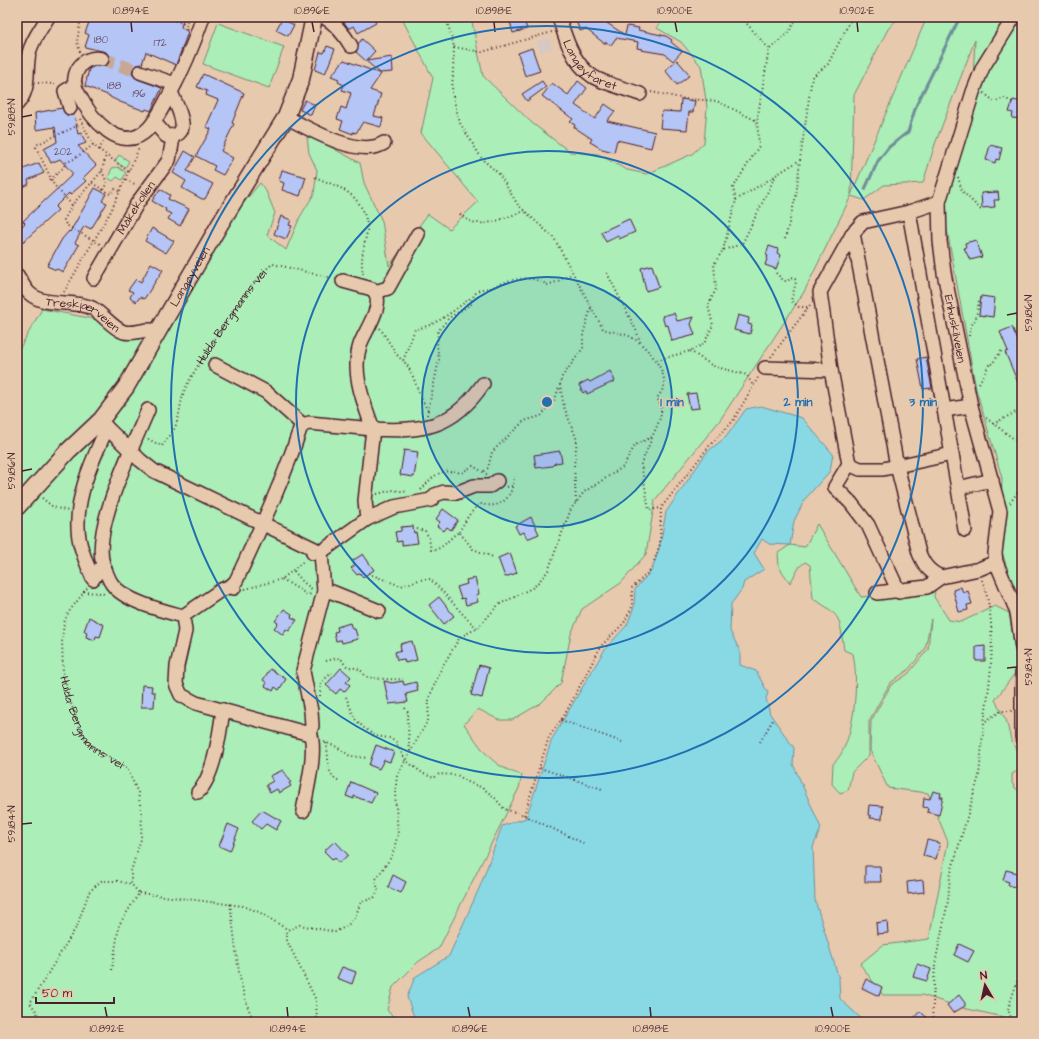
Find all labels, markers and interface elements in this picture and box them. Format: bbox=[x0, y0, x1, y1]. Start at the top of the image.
text: 10.894°E bbox=[113, 4, 149, 18]
text: 10.896°E bbox=[294, 4, 330, 18]
text: 10.898°E bbox=[476, 4, 512, 18]
text: 10.900°E bbox=[657, 4, 693, 18]
text: 10.902°E bbox=[840, 4, 874, 18]
house number: 180 bbox=[94, 33, 108, 47]
house number: 172 bbox=[153, 36, 167, 50]
street label: Langøyfaret bbox=[559, 37, 619, 94]
house number: 188 bbox=[107, 79, 122, 93]
house number: 196 bbox=[132, 87, 146, 101]
text: 59.188°N bbox=[5, 99, 19, 135]
house number: 202 bbox=[54, 145, 72, 159]
street label: Måkekollen bbox=[113, 177, 159, 237]
street label: Langøyveien bbox=[166, 243, 214, 310]
street label: Hulda Bergmanns vei bbox=[192, 265, 271, 368]
street label: Treskjærveien bbox=[45, 293, 123, 336]
street label: Enhuskilveien bbox=[940, 293, 971, 364]
text: 59.186°N bbox=[1022, 295, 1036, 331]
text: 1 min bbox=[660, 394, 684, 411]
text: 2 min bbox=[783, 394, 812, 411]
text: 3 min bbox=[908, 394, 937, 411]
centre of rings bbox=[540, 395, 554, 409]
text: 59.186°N bbox=[5, 453, 19, 489]
text: 59.184°N bbox=[1022, 648, 1036, 686]
street label: Hulda Bergmanns vei bbox=[56, 674, 127, 773]
text: 59.184°N bbox=[5, 805, 19, 843]
north arrow bbox=[965, 965, 1005, 1005]
text: N bbox=[979, 968, 988, 984]
scale bar bbox=[36, 979, 114, 1005]
text: 50 m bbox=[42, 985, 73, 1002]
text: 10.892°E bbox=[89, 1022, 125, 1036]
text: 10.894°E bbox=[270, 1022, 306, 1036]
text: 10.896°E bbox=[452, 1022, 488, 1036]
text: 10.898°E bbox=[633, 1022, 669, 1036]
text: 10.900°E bbox=[815, 1022, 851, 1036]

